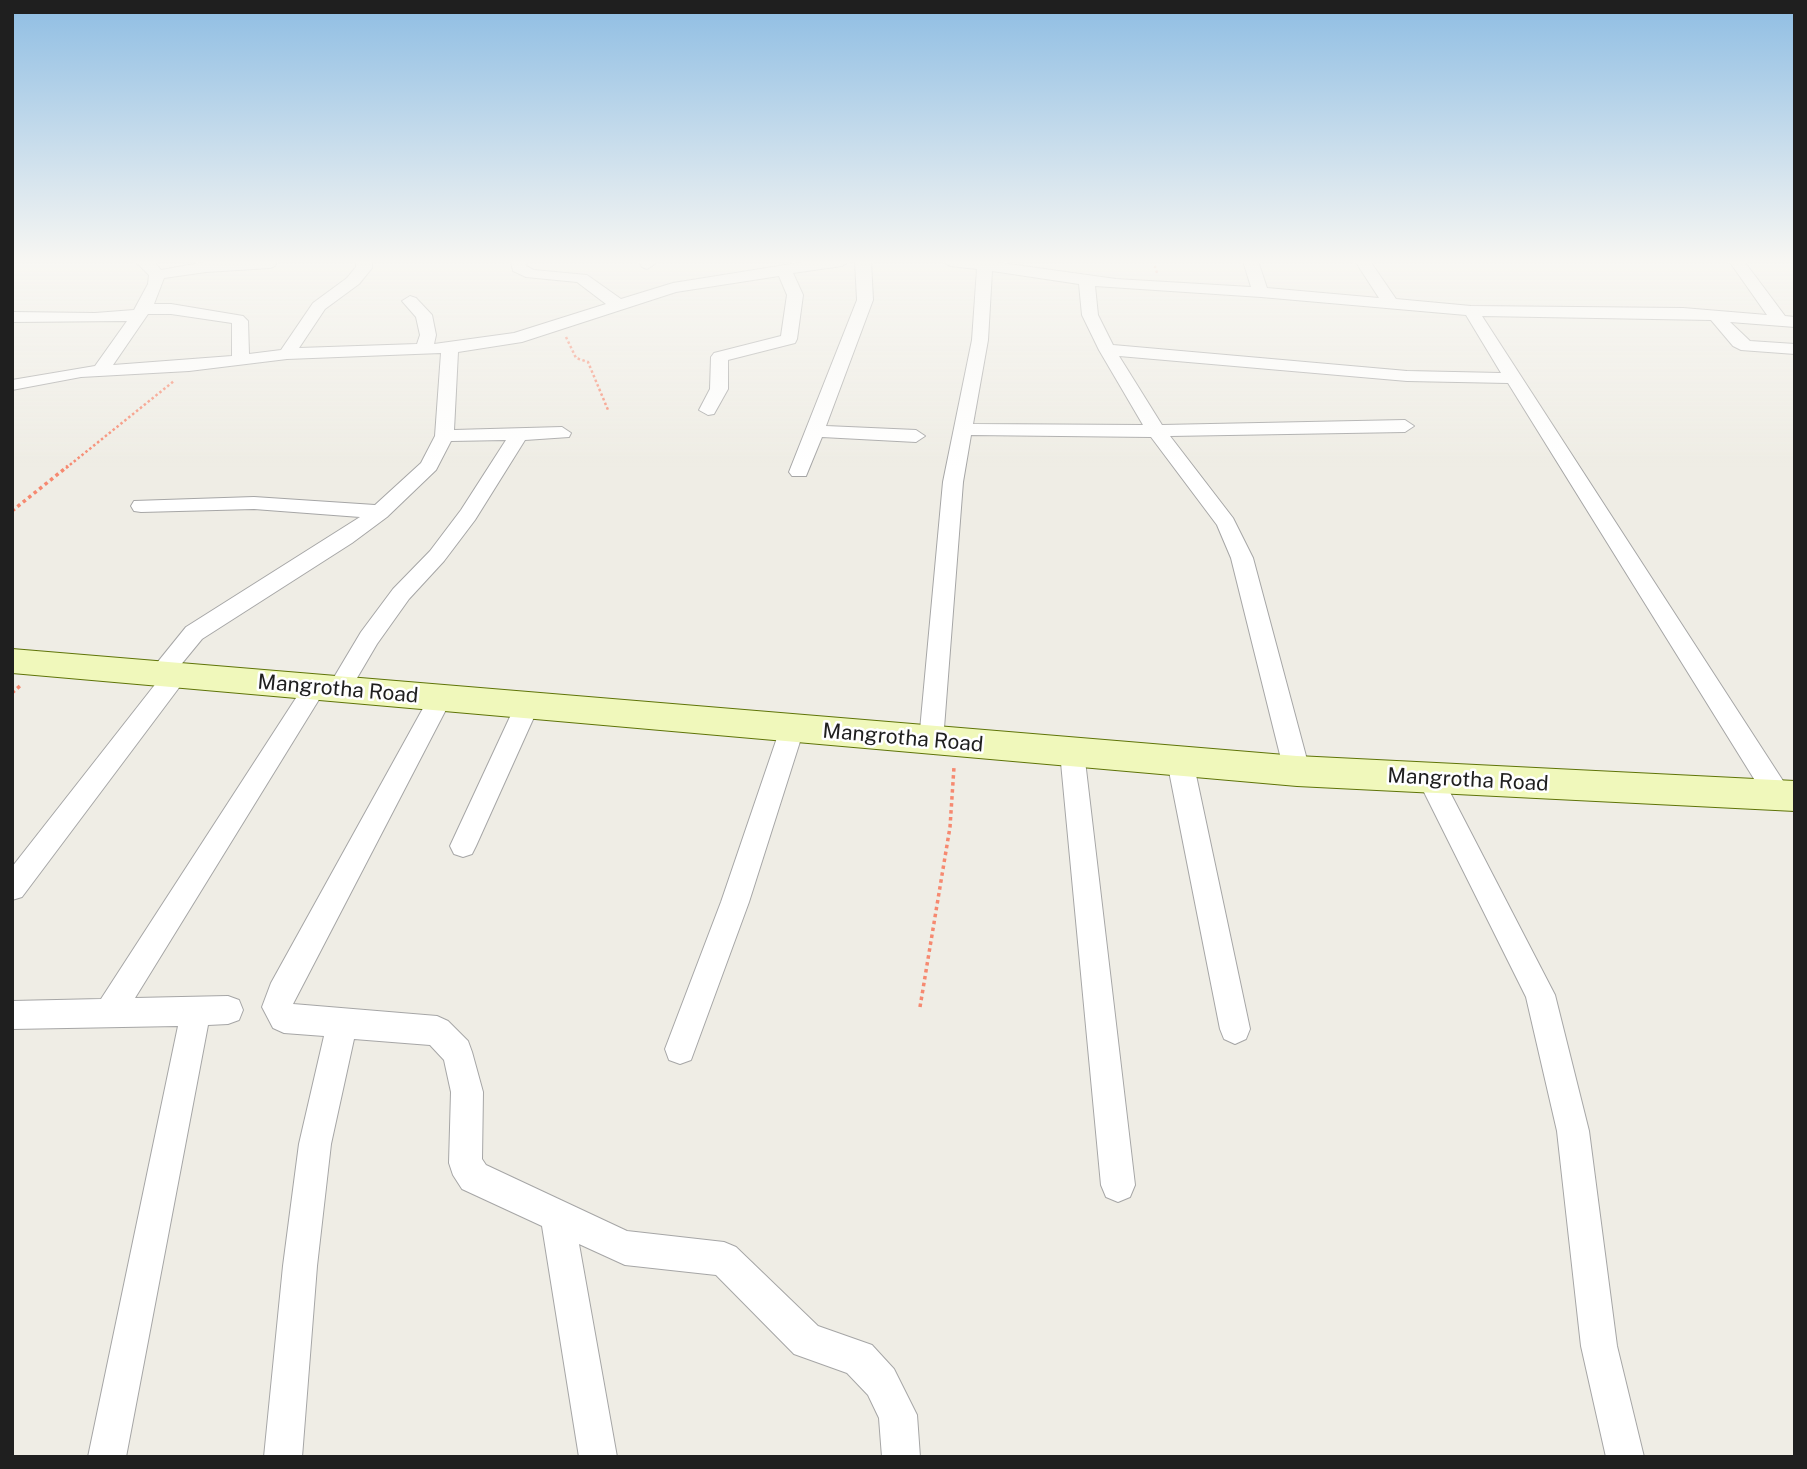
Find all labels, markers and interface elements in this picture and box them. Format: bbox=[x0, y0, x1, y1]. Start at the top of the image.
street label: Mangrotha Road bbox=[256, 669, 420, 709]
street label: Mangrotha Road bbox=[821, 718, 985, 758]
street label: Mangrotha Road bbox=[1387, 763, 1549, 797]

